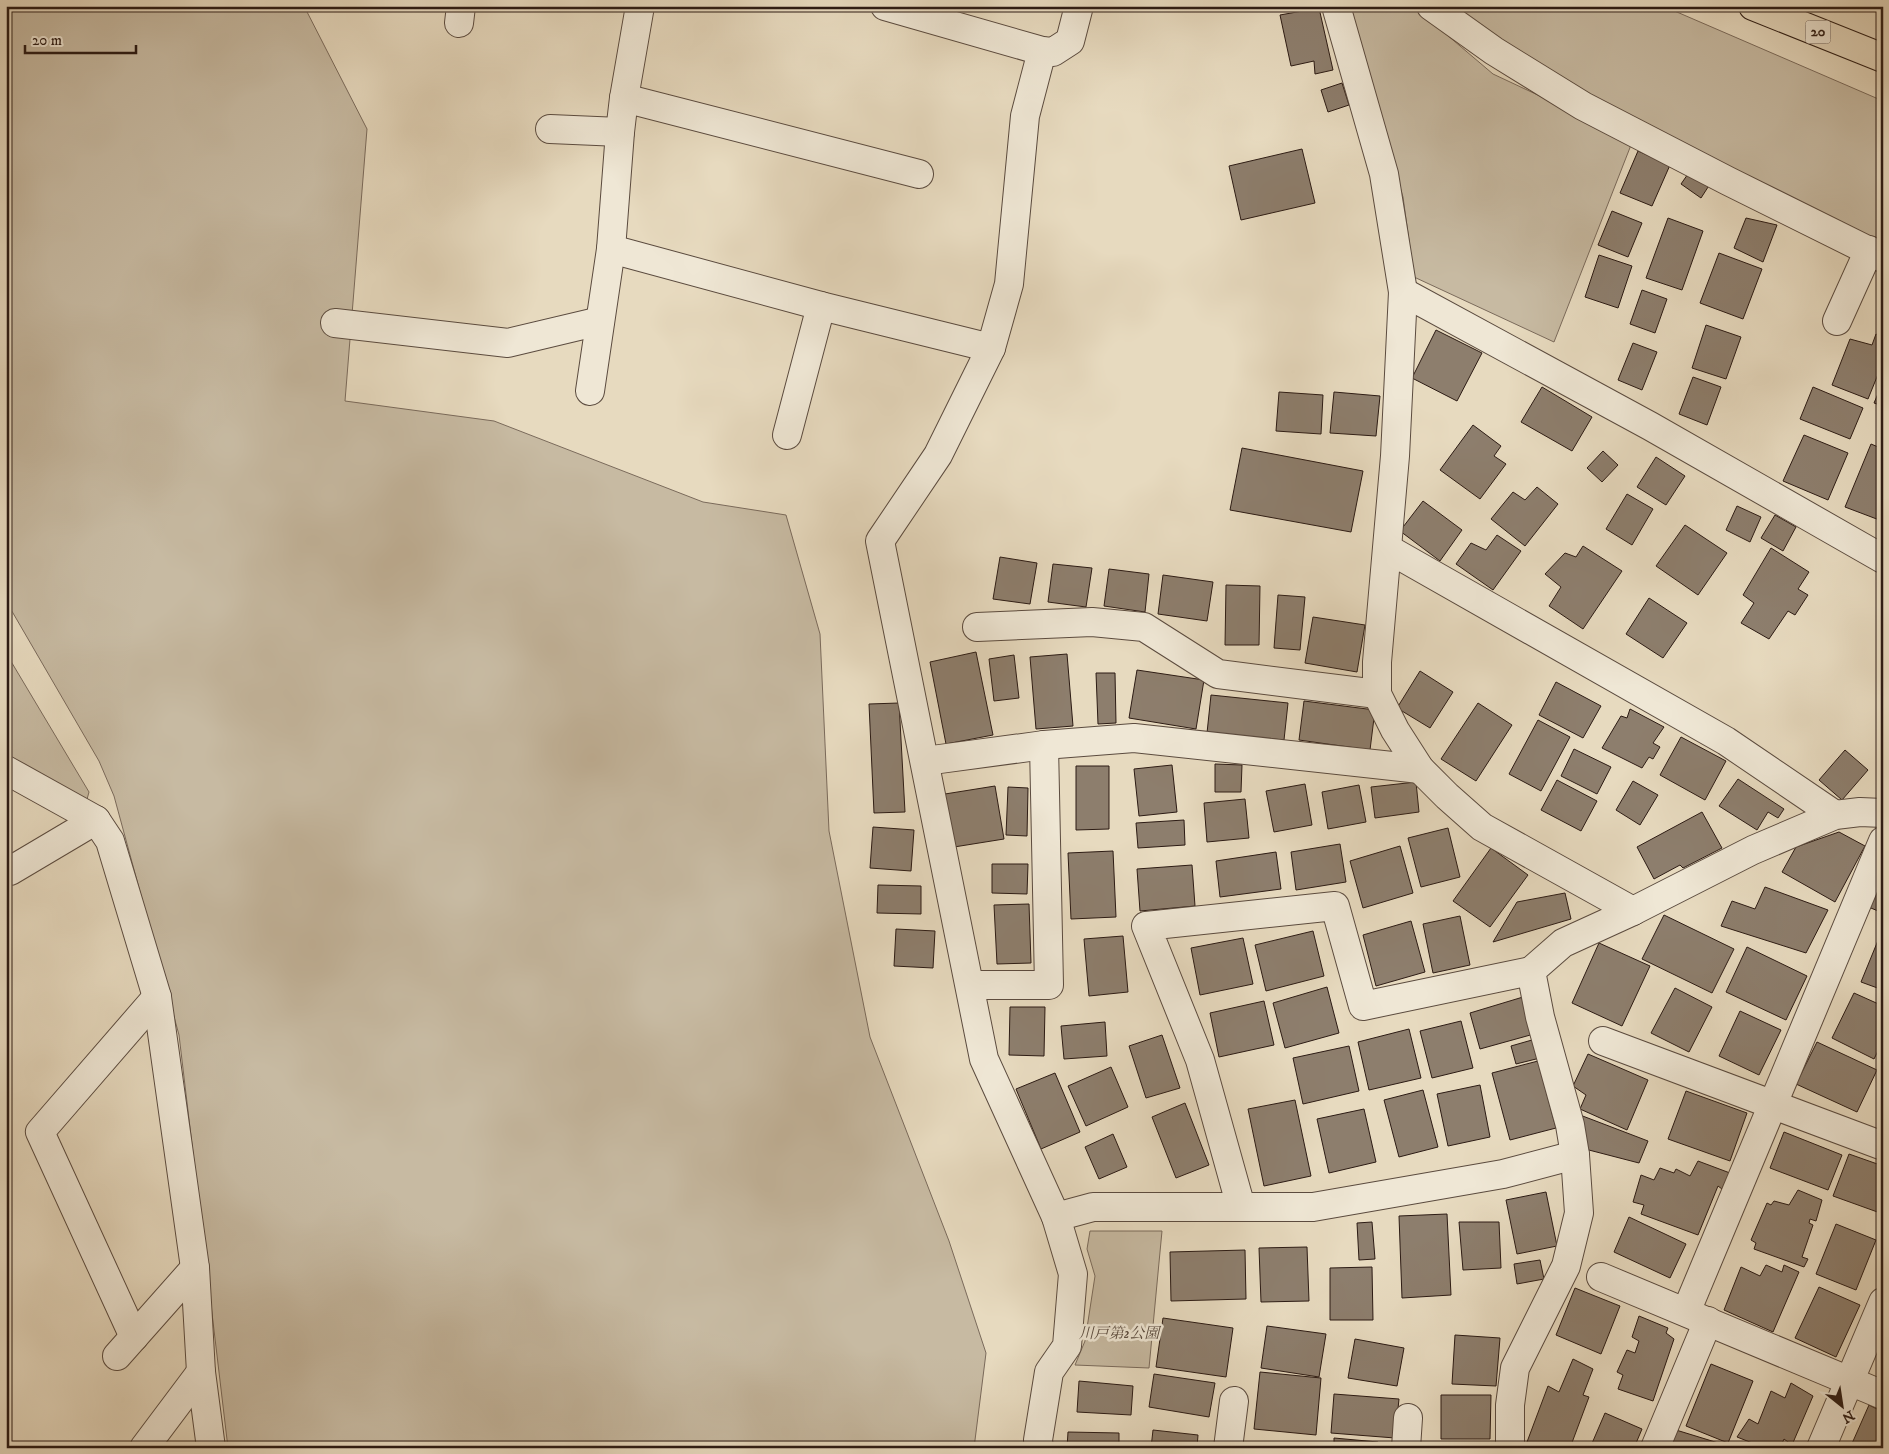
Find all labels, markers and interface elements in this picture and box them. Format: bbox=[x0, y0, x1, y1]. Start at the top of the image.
road number: 20 bbox=[1806, 21, 1830, 44]
scale bar bbox=[25, 22, 136, 54]
text: 20 m bbox=[32, 31, 62, 50]
park label: 川戸第2公園 bbox=[1079, 1324, 1162, 1343]
north arrow bbox=[1816, 1382, 1866, 1432]
text: N bbox=[1838, 1406, 1857, 1427]

